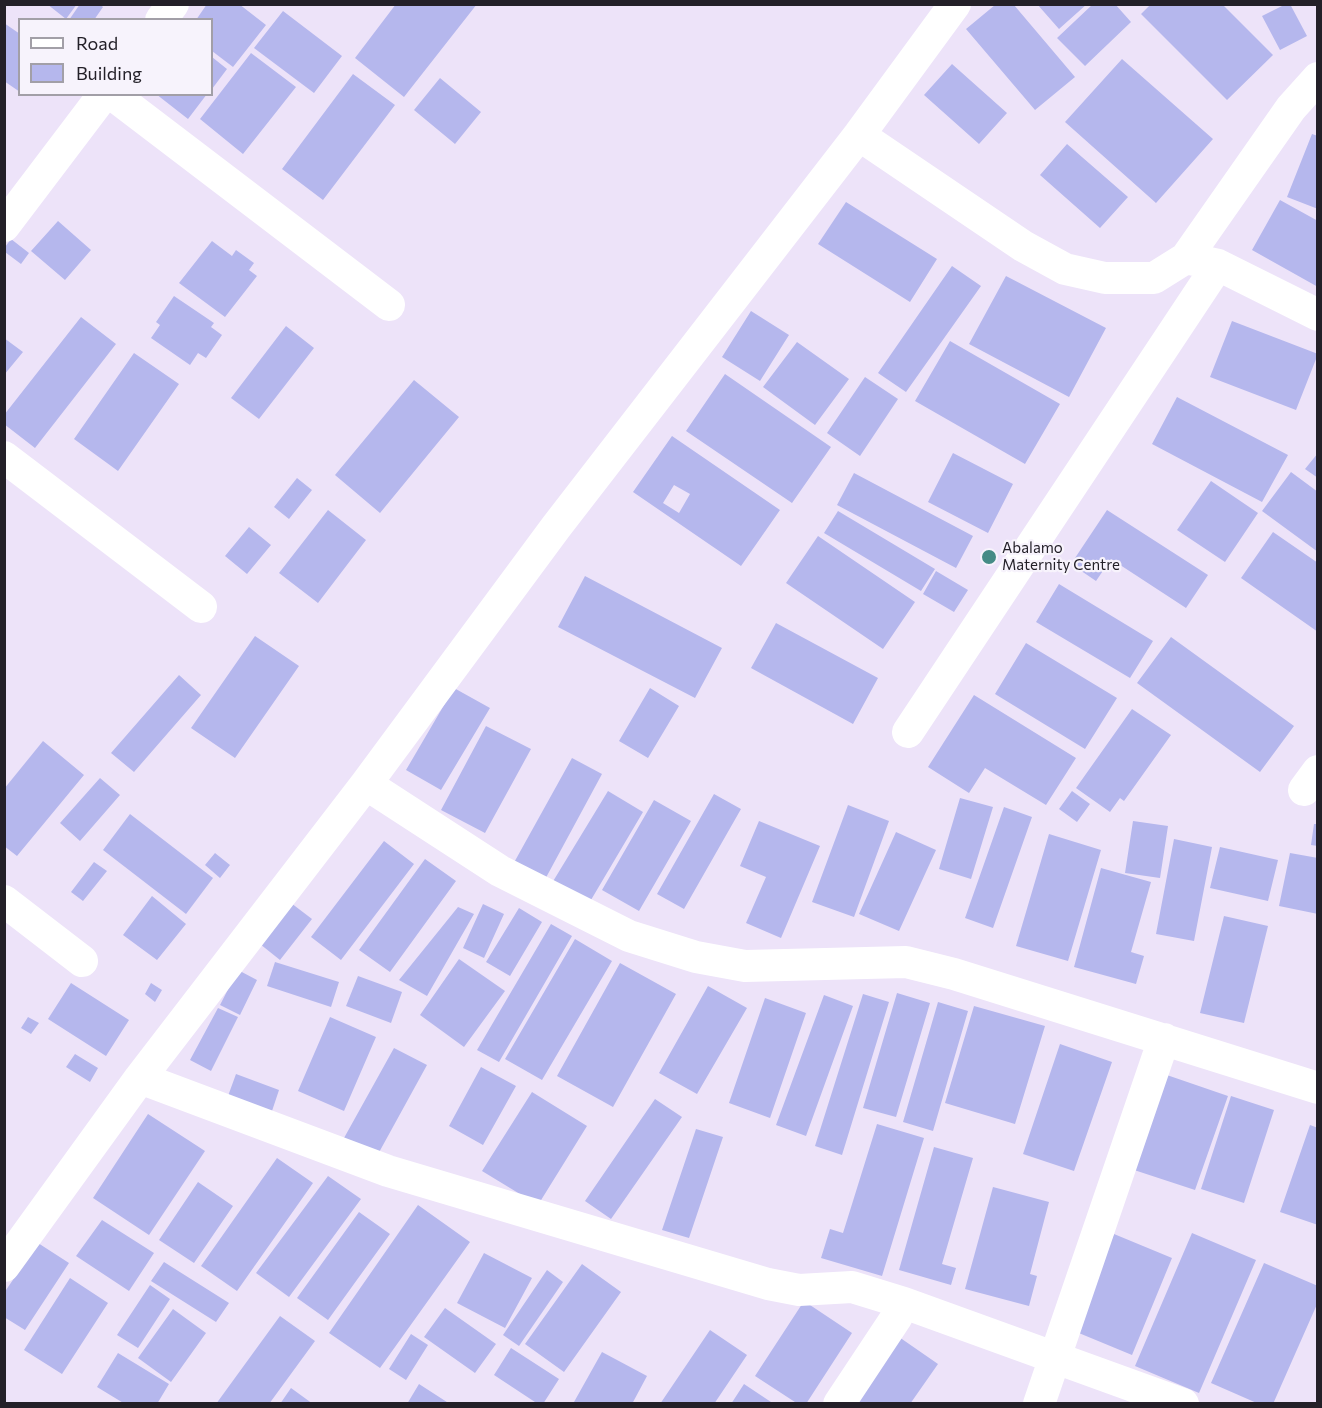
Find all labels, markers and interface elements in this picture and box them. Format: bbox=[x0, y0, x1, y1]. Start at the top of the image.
legend bbox=[18, 18, 213, 96]
text: Road bbox=[76, 32, 118, 54]
text: Building bbox=[76, 62, 142, 84]
place label: Abalamo Maternity Centre bbox=[1002, 539, 1120, 574]
marker: Abalamo Maternity Centre bbox=[980, 548, 998, 566]

